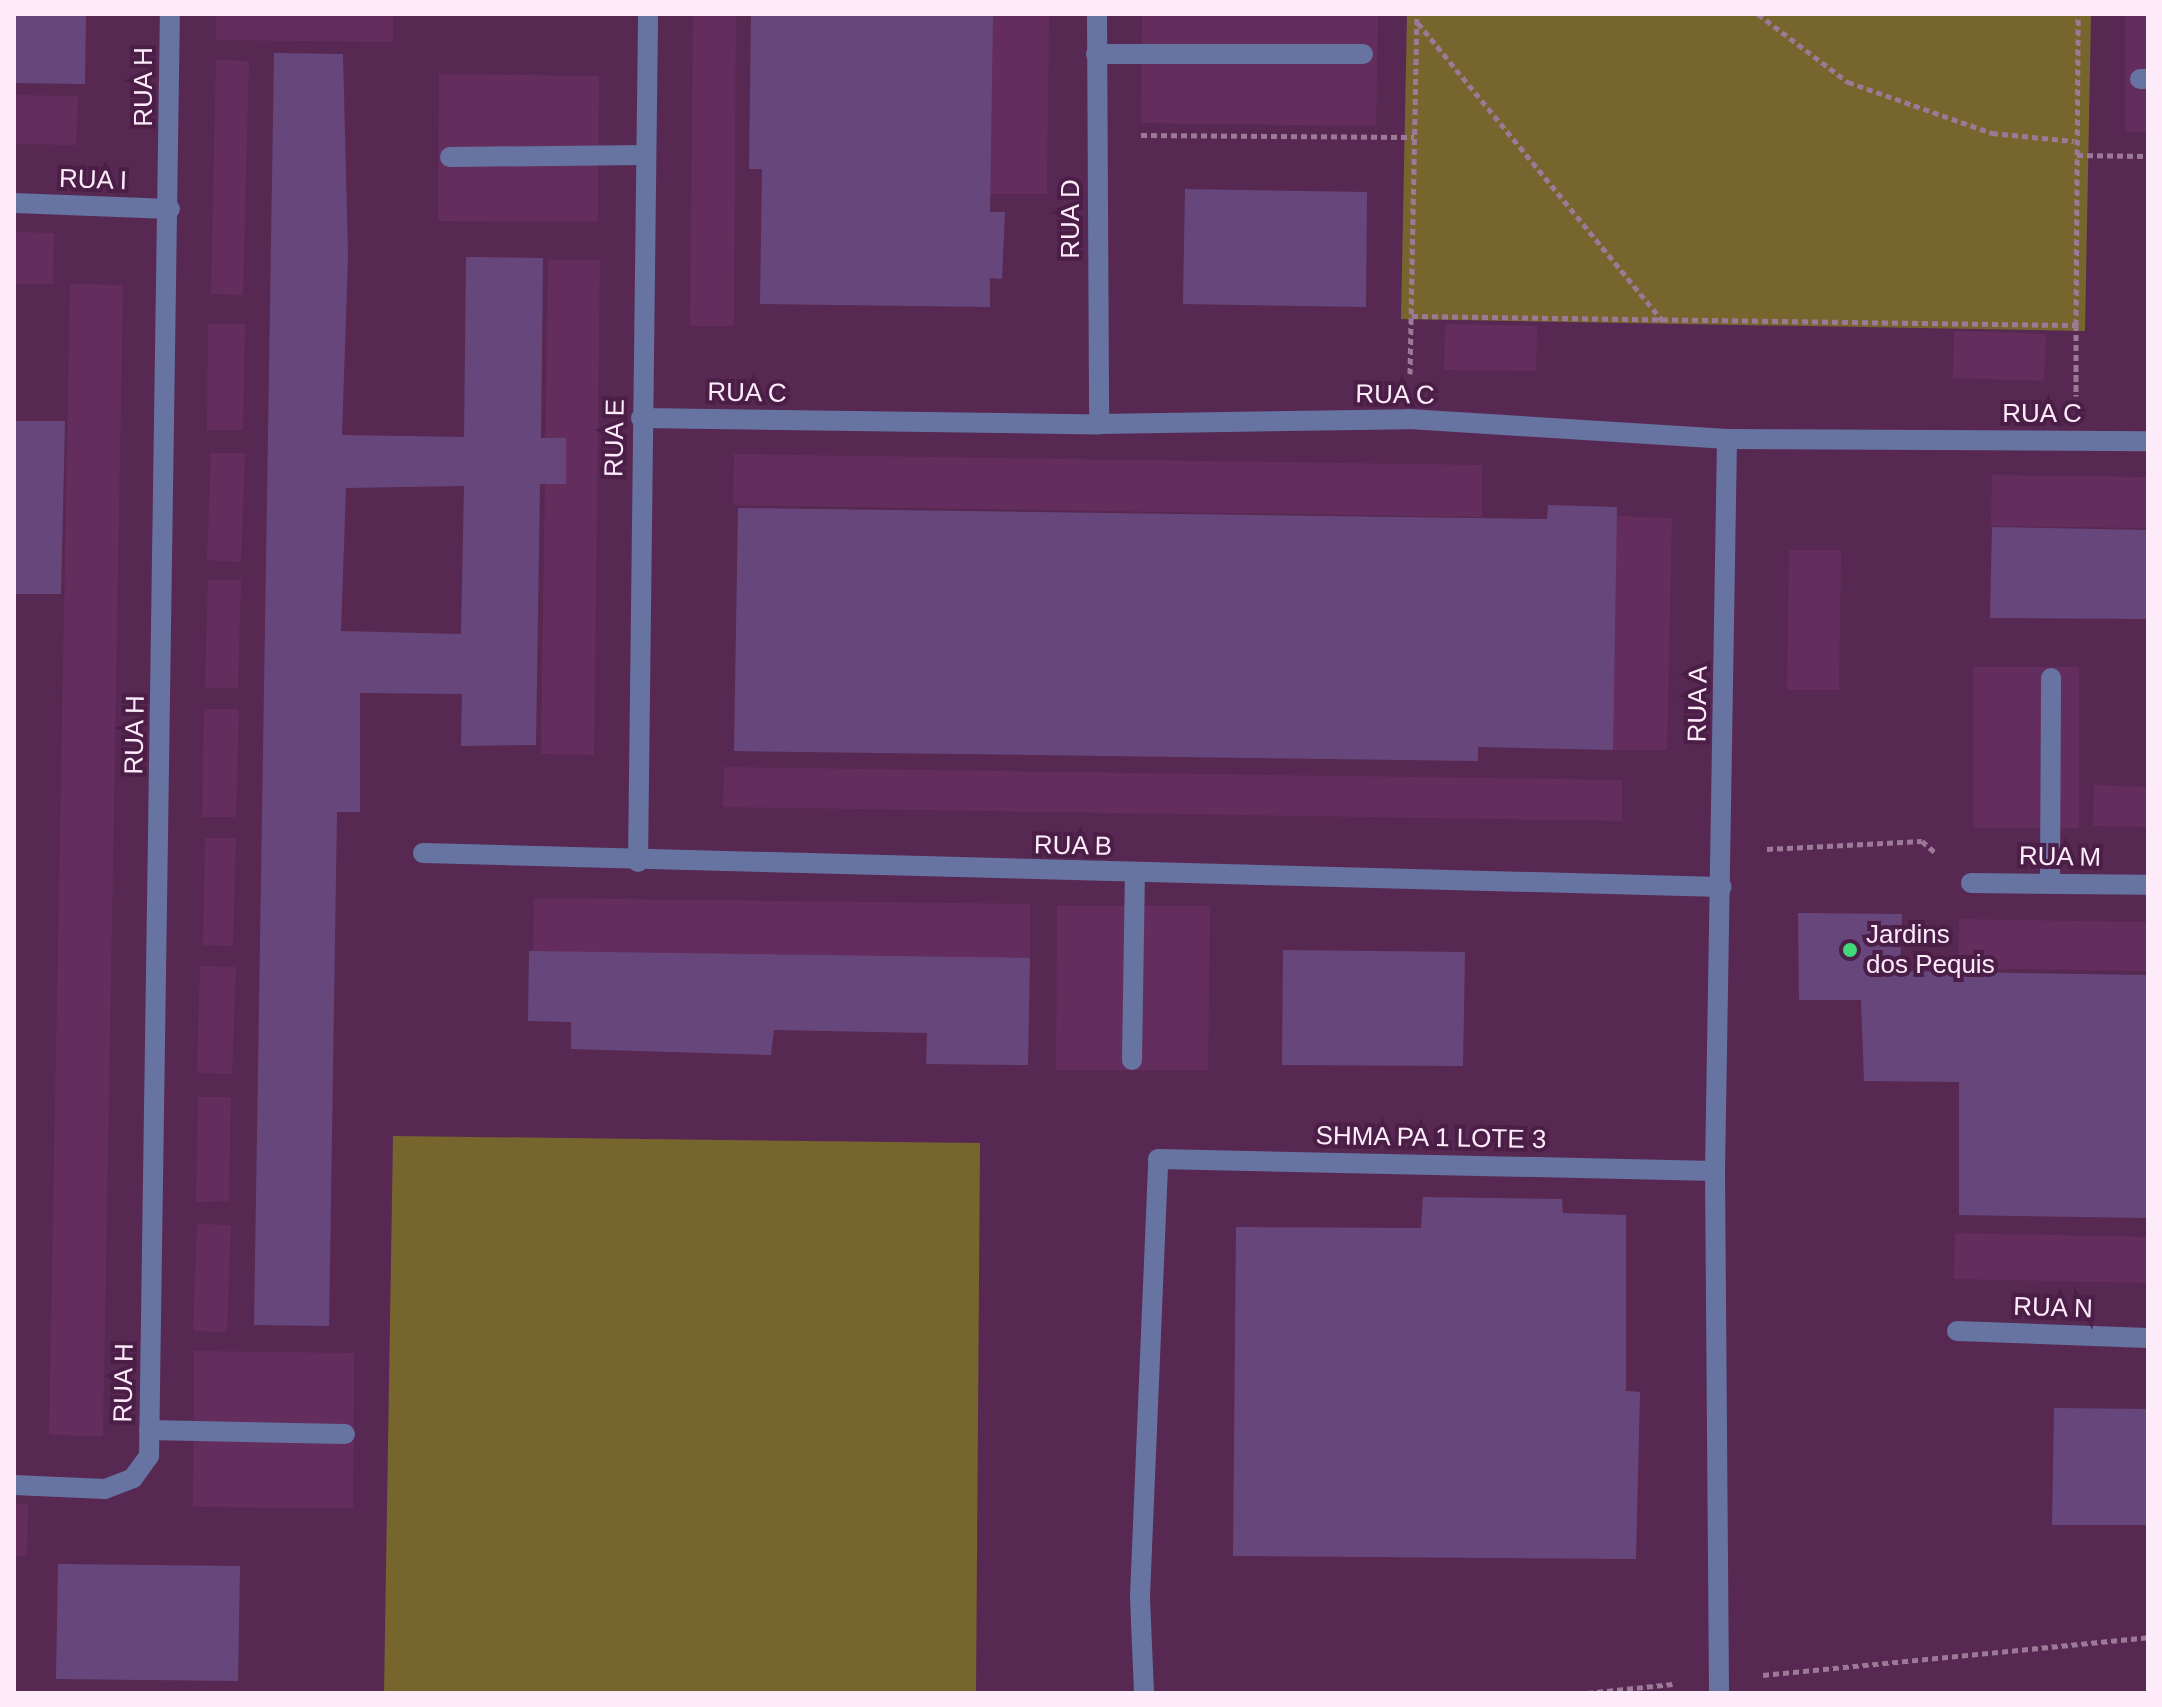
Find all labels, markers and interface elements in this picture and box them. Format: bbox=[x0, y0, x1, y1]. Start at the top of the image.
street label: RUA H bbox=[128, 47, 160, 127]
street label: RUA I bbox=[58, 163, 128, 197]
street label: RUA D bbox=[1055, 179, 1087, 259]
street label: RUA C bbox=[706, 377, 788, 409]
street label: RUA C bbox=[1354, 379, 1436, 411]
street label: RUA E bbox=[599, 398, 631, 478]
street label: RUA C bbox=[2002, 398, 2082, 430]
street label: RUA A bbox=[1682, 664, 1714, 744]
street label: RUA H bbox=[119, 694, 151, 776]
street label: RUA B bbox=[1033, 830, 1113, 862]
street label: RUA M bbox=[2018, 841, 2102, 873]
place label: Jardins dos Pequis bbox=[1866, 919, 1995, 980]
marker: Jardins dos Pequis bbox=[1841, 941, 1859, 959]
street label: SHMA PA 1 LOTE 3 bbox=[1314, 1120, 1548, 1156]
street label: RUA N bbox=[2012, 1291, 2094, 1325]
street label: RUA H bbox=[108, 1342, 140, 1424]

